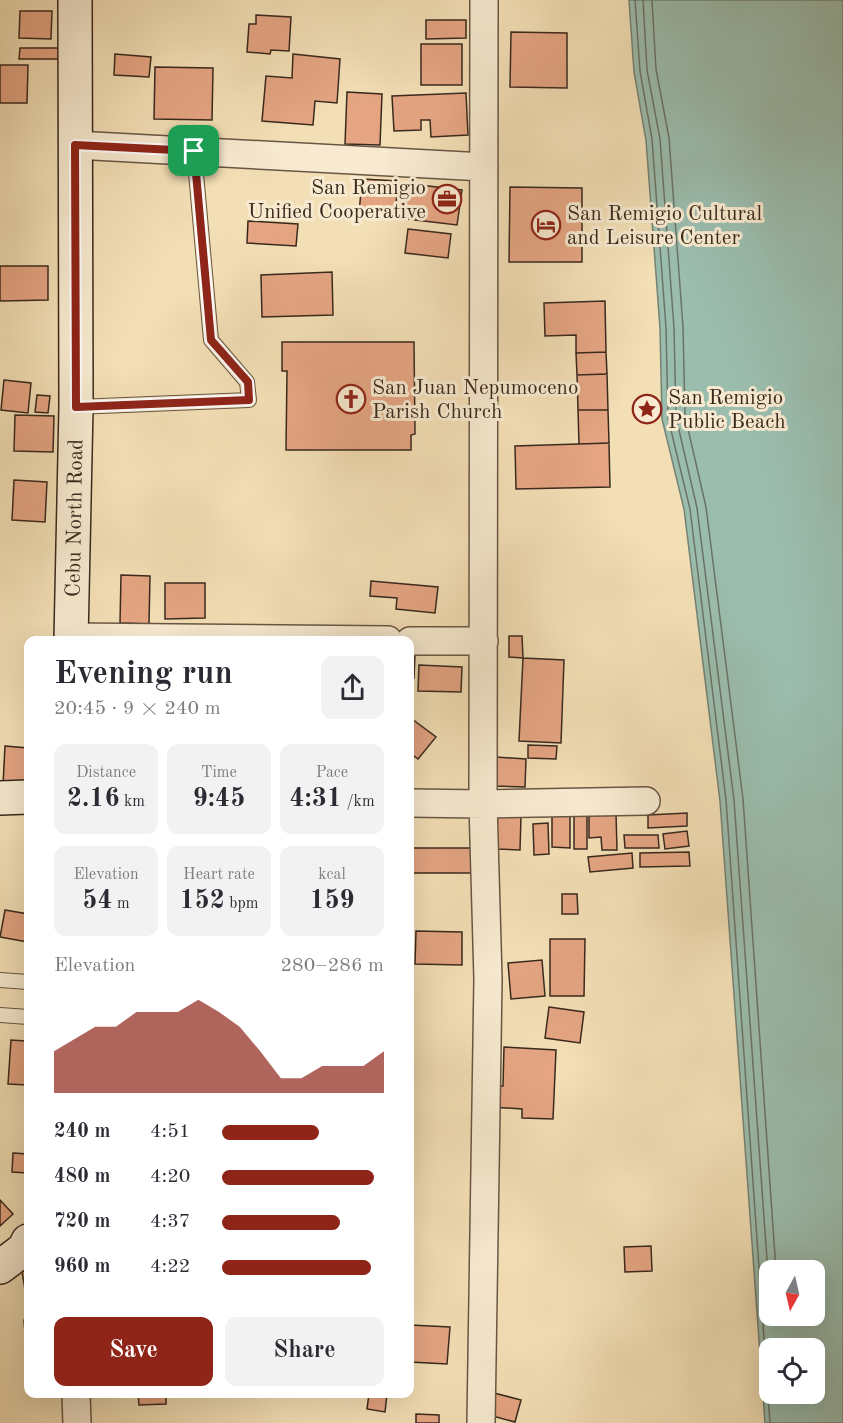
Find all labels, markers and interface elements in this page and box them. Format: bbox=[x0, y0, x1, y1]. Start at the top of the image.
pin bbox=[168, 125, 219, 176]
icon: arrive bbox=[177, 134, 210, 167]
place label: San Remigio Unified Cooperative bbox=[248, 178, 426, 223]
office icon: San Remigio Unified Cooperative bbox=[431, 183, 463, 215]
place label: San Remigio Cultural and Leisure Center bbox=[567, 204, 762, 249]
hotel icon: San Remigio Cultural and Leisure Center bbox=[530, 209, 562, 241]
place label: San Juan Nepumoceno Parish Church bbox=[372, 378, 578, 423]
church icon: San Juan Nepumoceno Parish Church bbox=[335, 383, 367, 415]
place label: San Remigio Public Beach bbox=[668, 388, 786, 433]
place icon: San Remigio Public Beach bbox=[631, 393, 663, 425]
street label: Cebu North Road bbox=[64, 439, 87, 597]
button: share bbox=[321, 656, 384, 719]
text: Evening run bbox=[54, 658, 233, 691]
text: 20:45 · 9 × 240 m bbox=[54, 699, 221, 719]
text: Distance bbox=[76, 765, 136, 781]
text: Time bbox=[201, 765, 237, 781]
text: Pace bbox=[316, 765, 348, 781]
text: 2.16 bbox=[67, 786, 120, 812]
text: 9:45 bbox=[193, 786, 245, 812]
text: 4:31 bbox=[289, 786, 342, 812]
text: km bbox=[120, 794, 145, 810]
text: /km bbox=[342, 794, 375, 810]
text: Elevation bbox=[73, 867, 139, 883]
text: Heart rate bbox=[183, 867, 255, 883]
text: kcal bbox=[318, 867, 346, 883]
text: 54 bbox=[82, 888, 112, 914]
text: 152 bbox=[180, 888, 225, 914]
text: 159 bbox=[309, 888, 355, 914]
text: m bbox=[112, 896, 130, 912]
text: bpm bbox=[225, 896, 258, 912]
text: Elevation bbox=[54, 956, 135, 976]
text: 280–286 m bbox=[281, 956, 384, 976]
text: 240 m bbox=[54, 1122, 110, 1142]
text: 4:51 bbox=[150, 1122, 190, 1142]
text: 480 m bbox=[54, 1167, 110, 1187]
text: 4:20 bbox=[150, 1167, 190, 1187]
text: 720 m bbox=[54, 1212, 110, 1232]
text: 4:37 bbox=[150, 1212, 190, 1232]
text: 960 m bbox=[54, 1257, 110, 1277]
text: 4:22 bbox=[150, 1257, 190, 1277]
north arrow bbox=[759, 1260, 825, 1326]
map controls bbox=[759, 1260, 825, 1404]
button: Save bbox=[54, 1317, 213, 1386]
button: Share bbox=[225, 1317, 384, 1386]
button: locate bbox=[759, 1338, 825, 1404]

